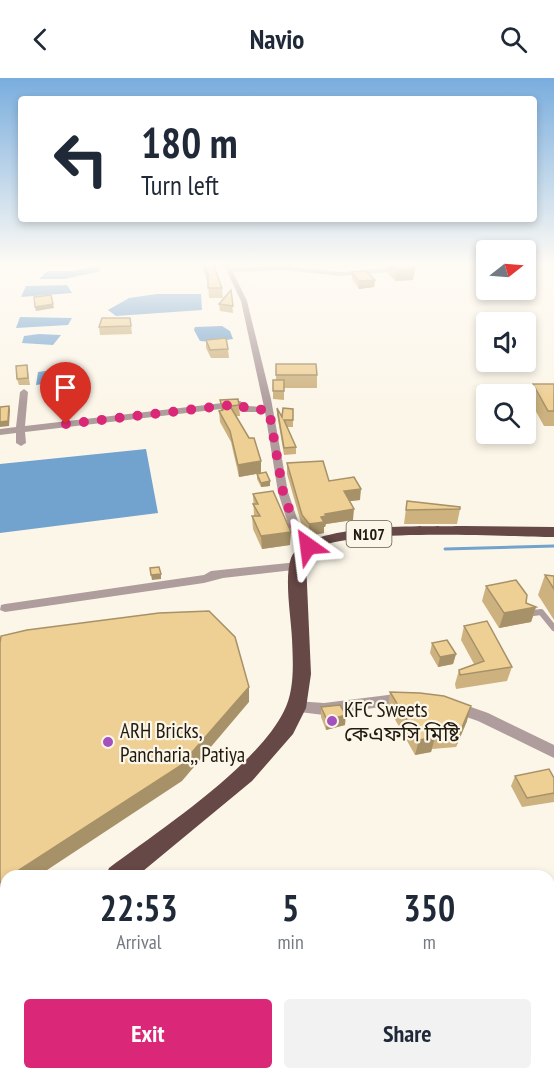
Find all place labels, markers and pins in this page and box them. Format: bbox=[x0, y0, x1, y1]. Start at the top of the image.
pin bbox=[40, 362, 91, 424]
place label: KFC Sweets কেএফসি মিষ্টি bbox=[344, 696, 461, 747]
marker: KFC Sweets কেএফসি মিষ্টি bbox=[325, 714, 339, 728]
place label: ARH Bricks, Pancharia,, Patiya bbox=[120, 717, 245, 768]
marker: ARH Bricks, Pancharia,, Patiya bbox=[101, 735, 115, 749]

